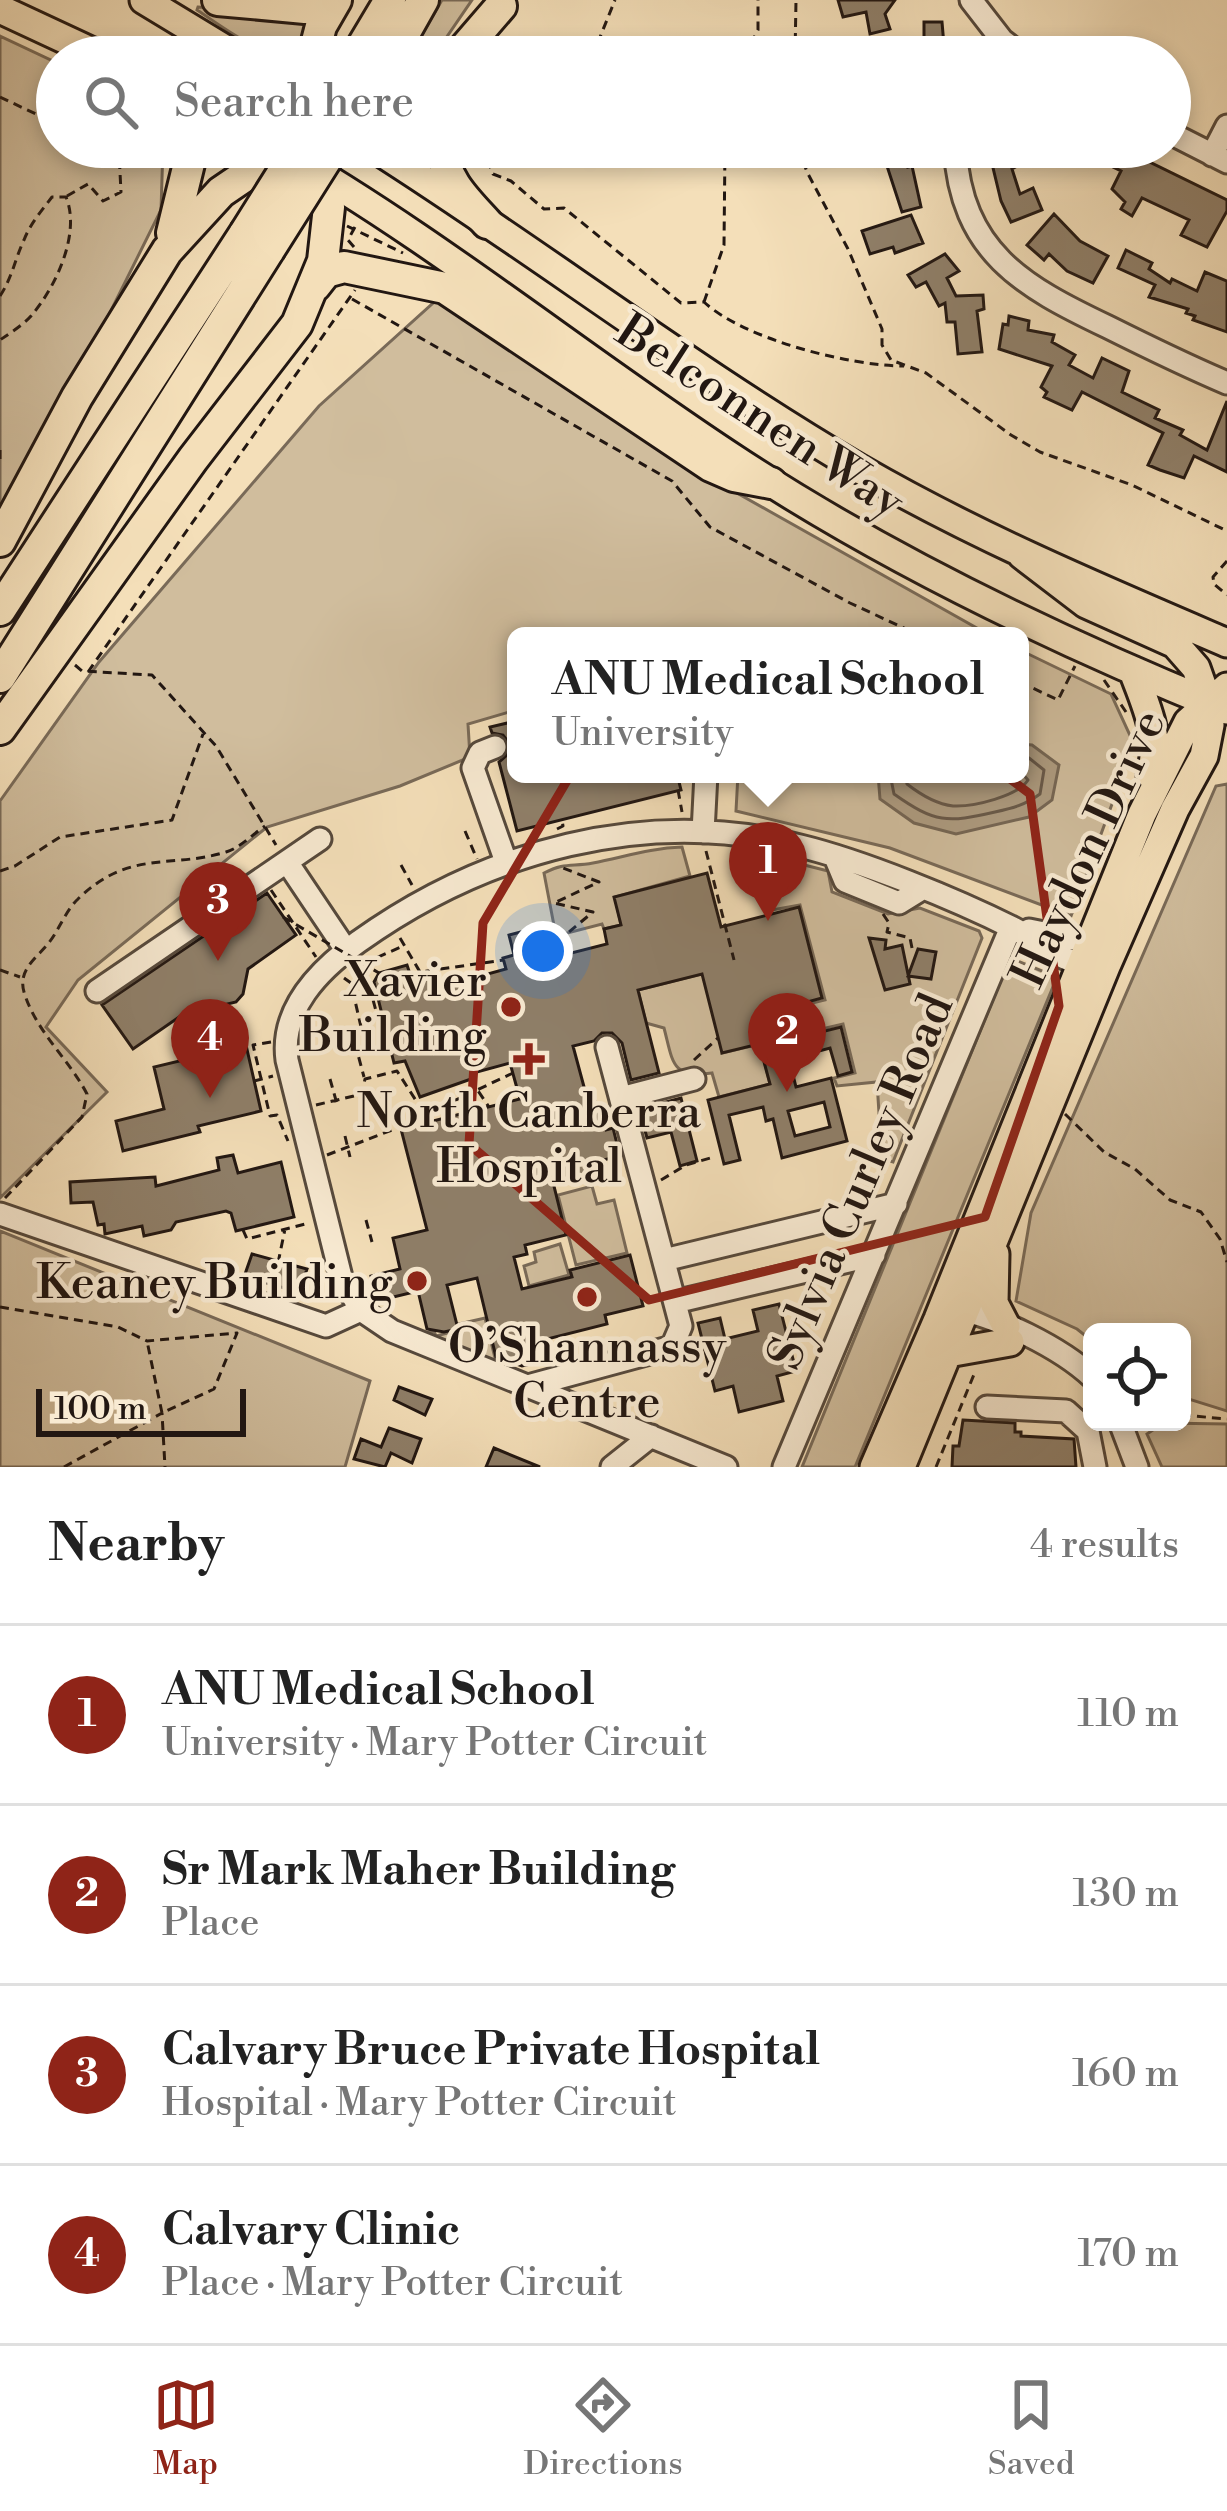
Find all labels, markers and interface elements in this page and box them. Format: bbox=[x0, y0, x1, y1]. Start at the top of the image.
search box bbox=[36, 36, 1191, 168]
icon: search bbox=[78, 69, 144, 135]
text: Search here bbox=[174, 74, 414, 131]
street label: Belconnen Way bbox=[603, 302, 915, 533]
popup bbox=[507, 627, 1029, 783]
text: ANU Medical School bbox=[552, 652, 984, 709]
street label: Haydon Drive bbox=[999, 701, 1180, 998]
text: University bbox=[552, 709, 733, 758]
pin: 1 bbox=[729, 822, 807, 921]
pin: 3 bbox=[179, 862, 257, 961]
your location bbox=[513, 921, 573, 981]
place label: Xavier Building bbox=[298, 952, 487, 1067]
street label: Sylvia Curley Road bbox=[756, 986, 968, 1379]
pin: 2 bbox=[748, 993, 826, 1092]
marker: Xavier Building bbox=[498, 994, 524, 1020]
pin: 4 bbox=[171, 999, 249, 1098]
marker: North Canberra Hospital bbox=[513, 1043, 545, 1075]
place label: North Canberra Hospital bbox=[357, 1083, 702, 1198]
place label: Keaney Building bbox=[36, 1254, 393, 1314]
marker: Keaney Building bbox=[404, 1268, 430, 1294]
marker: O’Shannassy Centre bbox=[574, 1284, 600, 1310]
place label: O’Shannassy Centre bbox=[448, 1318, 727, 1433]
map controls bbox=[1083, 1323, 1191, 1431]
button: locate bbox=[1083, 1323, 1191, 1431]
scale bar bbox=[36, 1383, 246, 1436]
text: 100 m bbox=[54, 1389, 147, 1430]
text: Nearby bbox=[48, 1513, 224, 1577]
text: 4 results bbox=[1030, 1521, 1179, 1570]
text: ANU Medical School bbox=[162, 1662, 595, 1719]
text: 1 bbox=[78, 1690, 96, 1739]
text: 110 m bbox=[1077, 1690, 1179, 1739]
text: University · Mary Potter Circuit bbox=[162, 1719, 707, 1768]
text: Sr Mark Maher Building bbox=[162, 1842, 675, 1899]
text: 2 bbox=[75, 1870, 99, 1919]
text: 130 m bbox=[1073, 1870, 1179, 1919]
text: Place bbox=[162, 1899, 259, 1948]
text: Calvary Bruce Private Hospital bbox=[162, 2022, 820, 2079]
text: 3 bbox=[75, 2050, 99, 2099]
text: 160 m bbox=[1072, 2050, 1179, 2099]
text: Hospital · Mary Potter Circuit bbox=[162, 2079, 677, 2128]
text: Calvary Clinic bbox=[162, 2202, 460, 2259]
text: 4 bbox=[74, 2230, 100, 2279]
text: 170 m bbox=[1077, 2230, 1179, 2279]
text: Place · Mary Potter Circuit bbox=[162, 2259, 623, 2308]
tab: Map bbox=[153, 2372, 219, 2485]
tab: Directions bbox=[524, 2372, 683, 2485]
tab: Saved bbox=[988, 2372, 1074, 2485]

